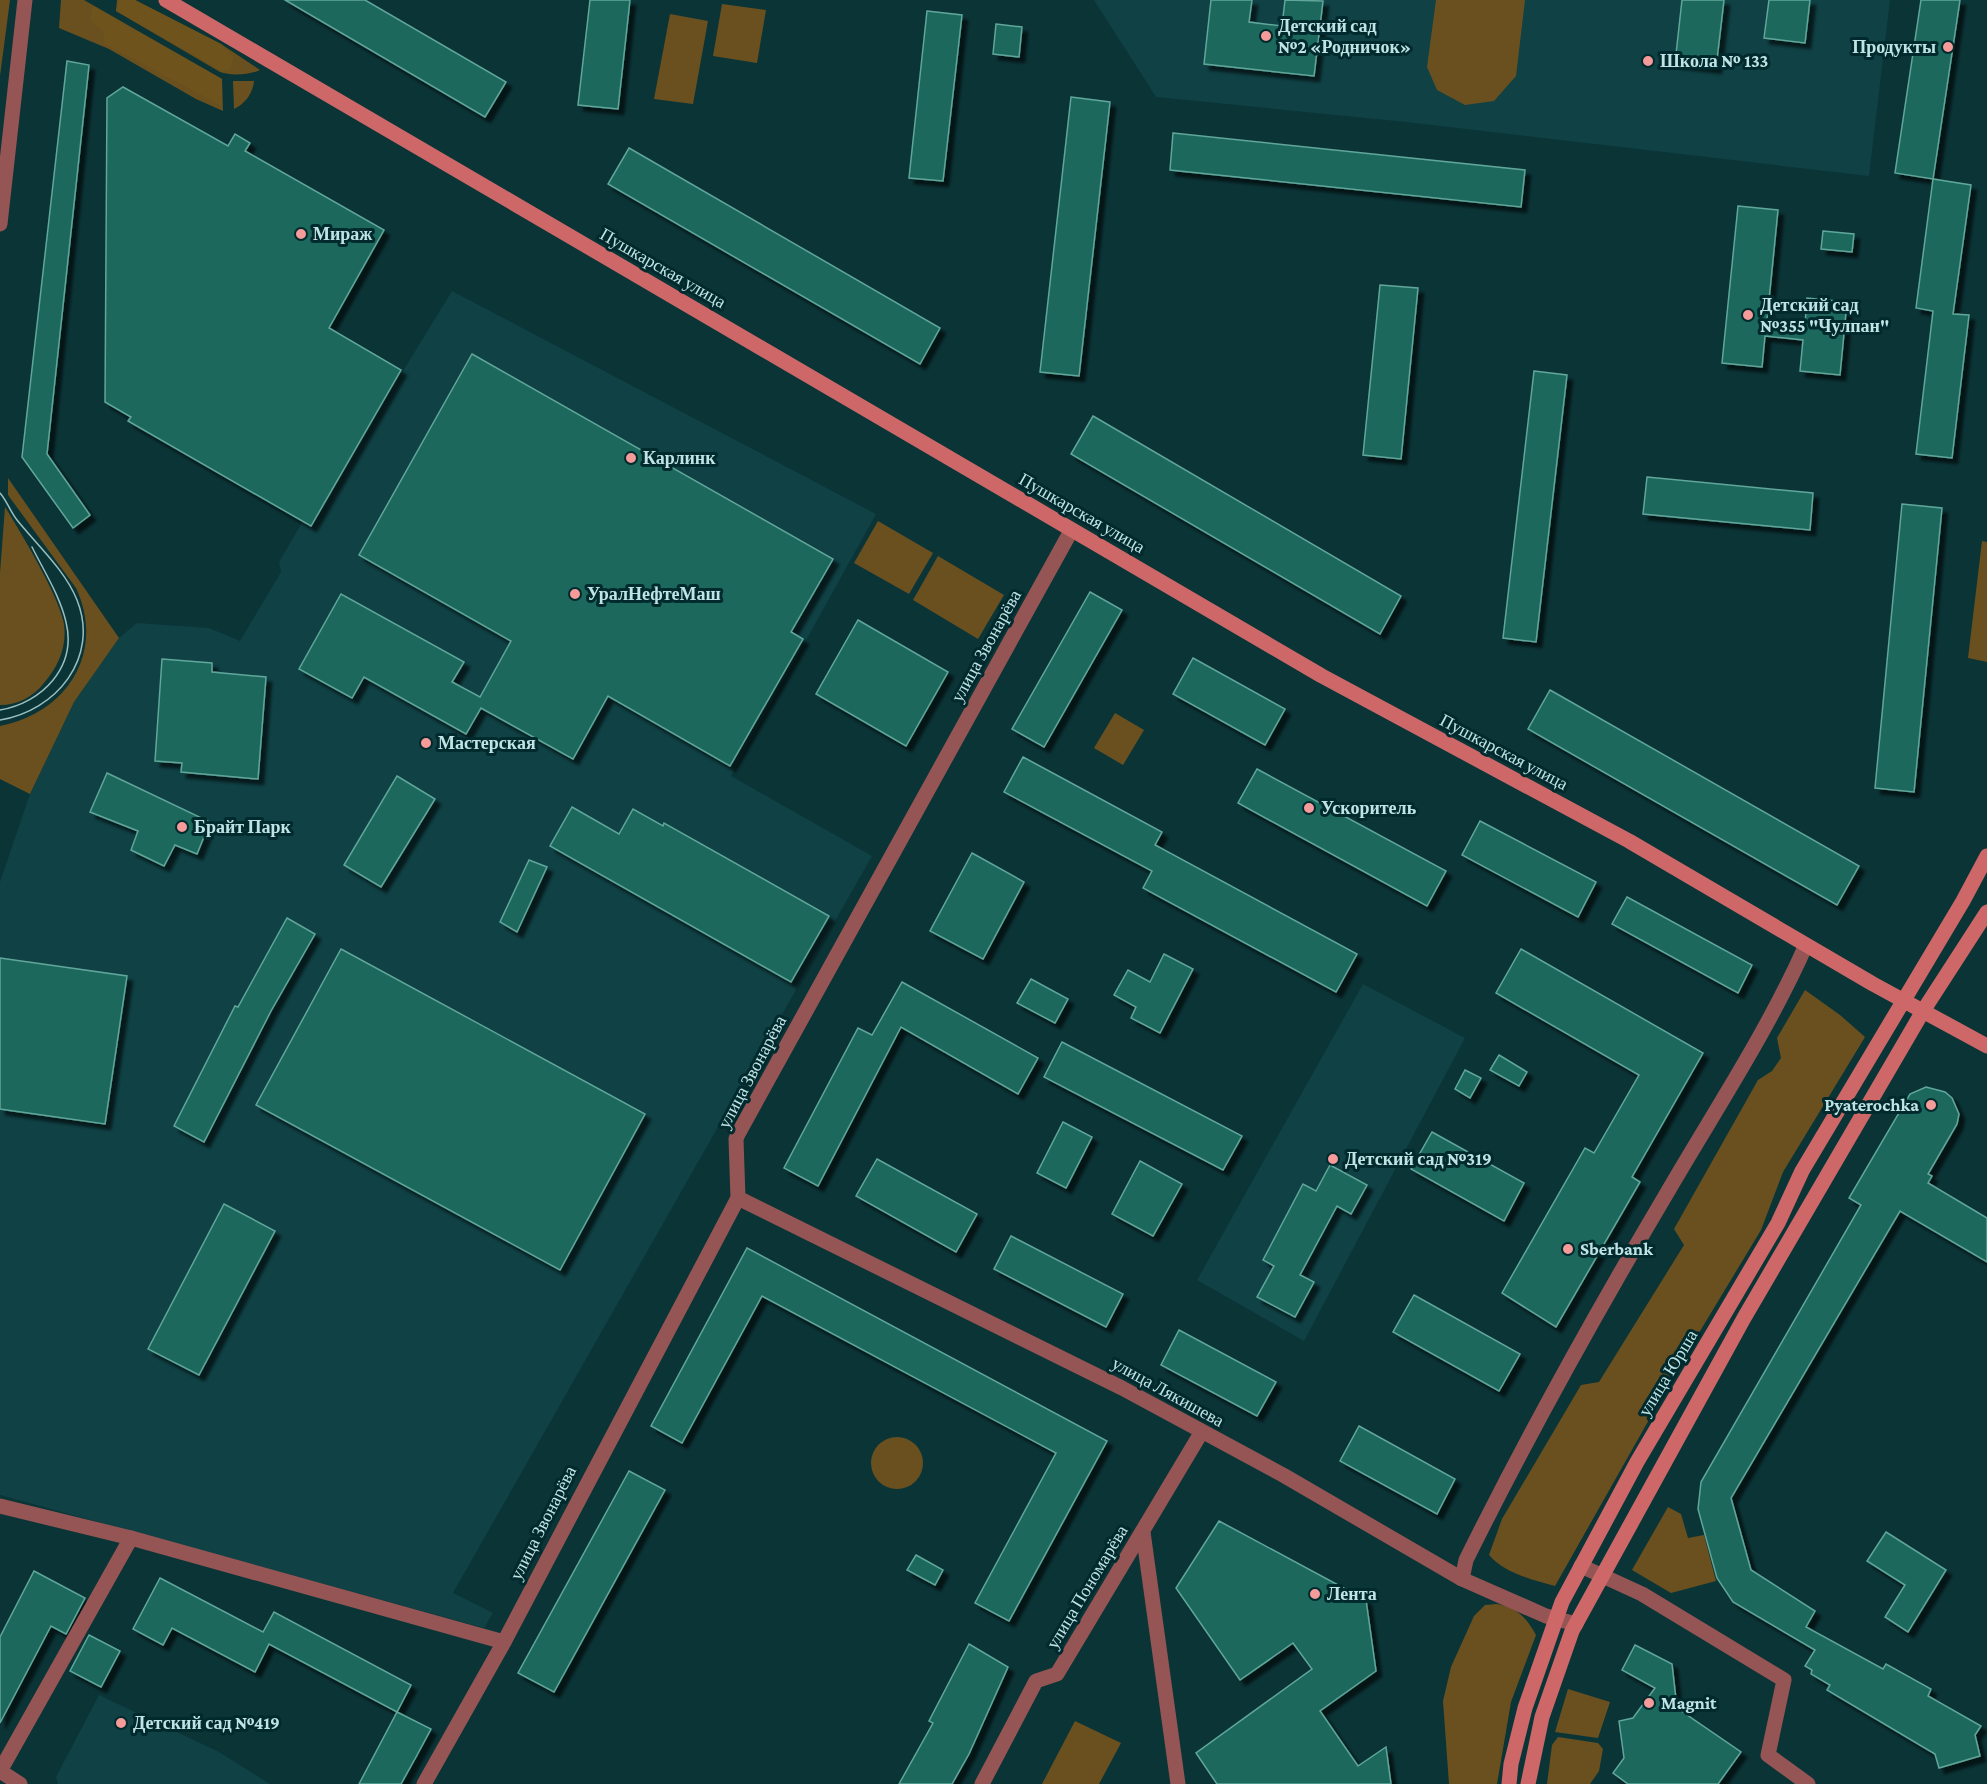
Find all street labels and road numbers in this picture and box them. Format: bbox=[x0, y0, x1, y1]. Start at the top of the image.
street label: Пушкарская улица bbox=[597, 224, 729, 312]
street label: Пушкарская улица bbox=[1016, 469, 1148, 557]
street label: улица Звонарёва bbox=[947, 586, 1025, 706]
street label: Пушкарская улица bbox=[1437, 710, 1571, 794]
street label: улица Звонарёва bbox=[714, 1012, 790, 1132]
street label: улица Юрша bbox=[1634, 1326, 1702, 1420]
street label: улица Лякишева bbox=[1109, 1353, 1227, 1431]
street label: улица Звонарёва bbox=[506, 1463, 580, 1583]
street label: улица Пономарёва bbox=[1042, 1522, 1132, 1652]

